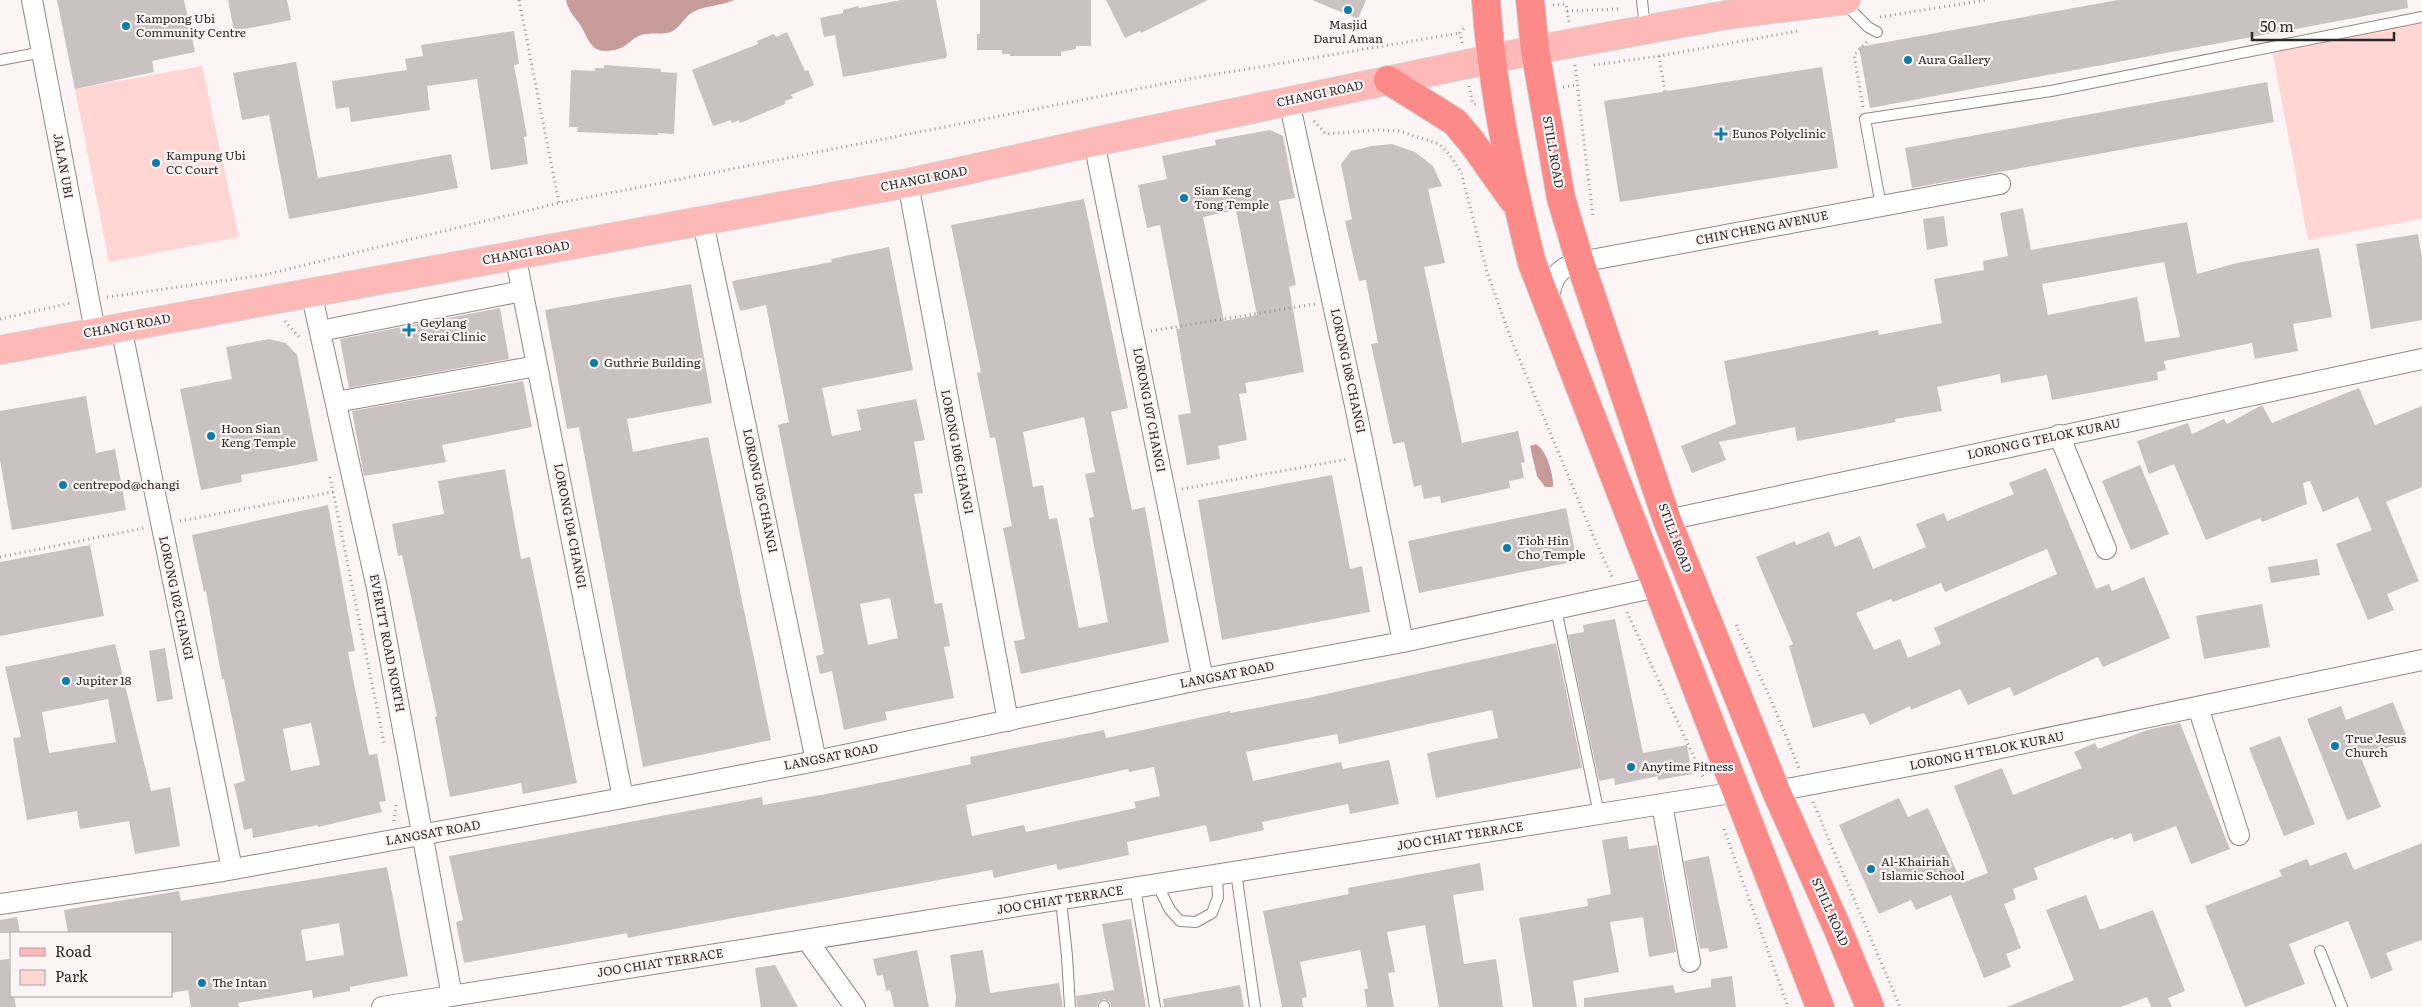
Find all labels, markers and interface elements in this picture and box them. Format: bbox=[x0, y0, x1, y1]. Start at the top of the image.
marker: Masjid Darul Aman bbox=[1342, 4, 1354, 16]
place label: Kampong Ubi Community Centre bbox=[136, 9, 246, 41]
scale bar bbox=[2252, 10, 2394, 42]
text: 50 m bbox=[2260, 14, 2294, 37]
place label: Masjid Darul Aman bbox=[1313, 15, 1383, 47]
marker: Kampong Ubi Community Centre bbox=[120, 20, 132, 32]
place label: Aura Gallery bbox=[1918, 50, 1991, 68]
marker: Aura Gallery bbox=[1902, 54, 1914, 66]
street label: CHANGI ROAD bbox=[1275, 75, 1365, 111]
street label: STILL ROAD bbox=[1539, 114, 1569, 189]
place label: Eunos Polyclinic bbox=[1732, 124, 1826, 142]
marker: Eunos Polyclinic bbox=[1714, 127, 1728, 141]
street label: JALAN UBI bbox=[49, 132, 79, 200]
place label: Kampung Ubi CC Court bbox=[166, 146, 246, 178]
marker: Kampung Ubi CC Court bbox=[150, 157, 162, 169]
street label: CHANGI ROAD bbox=[879, 161, 969, 195]
place label: Sian Keng Tong Temple bbox=[1194, 181, 1269, 213]
marker: Sian Keng Tong Temple bbox=[1178, 192, 1190, 204]
street label: CHIN CHENG AVENUE bbox=[1694, 205, 1830, 249]
street label: CHANGI ROAD bbox=[481, 235, 571, 269]
street label: LORONG 108 CHANGI bbox=[1327, 307, 1371, 435]
street label: CHANGI ROAD bbox=[82, 308, 172, 342]
place label: Geylang Serai Clinic bbox=[420, 313, 486, 345]
marker: Geylang Serai Clinic bbox=[402, 323, 416, 337]
street label: LORONG 107 CHANGI bbox=[1129, 346, 1171, 474]
place label: Guthrie Building bbox=[604, 353, 701, 371]
marker: Guthrie Building bbox=[588, 357, 600, 369]
street label: LORONG 106 CHANGI bbox=[937, 388, 979, 516]
street label: LORONG G TELOK KURAU bbox=[1966, 413, 2122, 463]
place label: Hoon Sian Keng Temple bbox=[221, 419, 296, 451]
street label: LORONG 105 CHANGI bbox=[739, 427, 783, 555]
marker: Hoon Sian Keng Temple bbox=[205, 430, 217, 442]
street label: LORONG 104 CHANGI bbox=[550, 462, 592, 590]
place label: centrepod@changi bbox=[73, 475, 180, 493]
marker: centrepod@changi bbox=[57, 479, 69, 491]
street label: STILL ROAD bbox=[1654, 500, 1697, 575]
place label: Tioh Hin Cho Temple bbox=[1517, 531, 1586, 563]
street label: LORONG 102 CHANGI bbox=[155, 534, 199, 662]
marker: Tioh Hin Cho Temple bbox=[1501, 542, 1513, 554]
street label: EVERITT ROAD NORTH bbox=[366, 572, 410, 714]
street label: LANGSAT ROAD bbox=[1178, 656, 1276, 692]
place label: Jupiter 18 bbox=[76, 671, 132, 689]
marker: Jupiter 18 bbox=[60, 675, 72, 687]
street label: LORONG H TELOK KURAU bbox=[1908, 726, 2066, 774]
place label: True Jesus Church bbox=[2345, 729, 2407, 761]
street label: LANGSAT ROAD bbox=[782, 738, 880, 774]
marker: True Jesus Church bbox=[2329, 740, 2341, 752]
place label: Anytime Fitness bbox=[1641, 757, 1734, 775]
marker: Anytime Fitness bbox=[1625, 761, 1637, 773]
street label: LANGSAT ROAD bbox=[384, 815, 482, 849]
street label: JOO CHIAT TERRACE bbox=[1395, 816, 1525, 854]
place label: Al-Khairiah Islamic School bbox=[1881, 852, 1965, 884]
marker: Al-Khairiah Islamic School bbox=[1865, 863, 1877, 875]
street label: STILL ROAD bbox=[1808, 874, 1854, 949]
street label: JOO CHIAT TERRACE bbox=[995, 880, 1125, 918]
legend bbox=[10, 932, 172, 997]
text: Road bbox=[55, 939, 91, 962]
street label: JOO CHIAT TERRACE bbox=[595, 943, 725, 981]
text: Park bbox=[55, 964, 89, 987]
place label: The Intan bbox=[212, 973, 267, 991]
marker: The Intan bbox=[196, 977, 208, 989]

